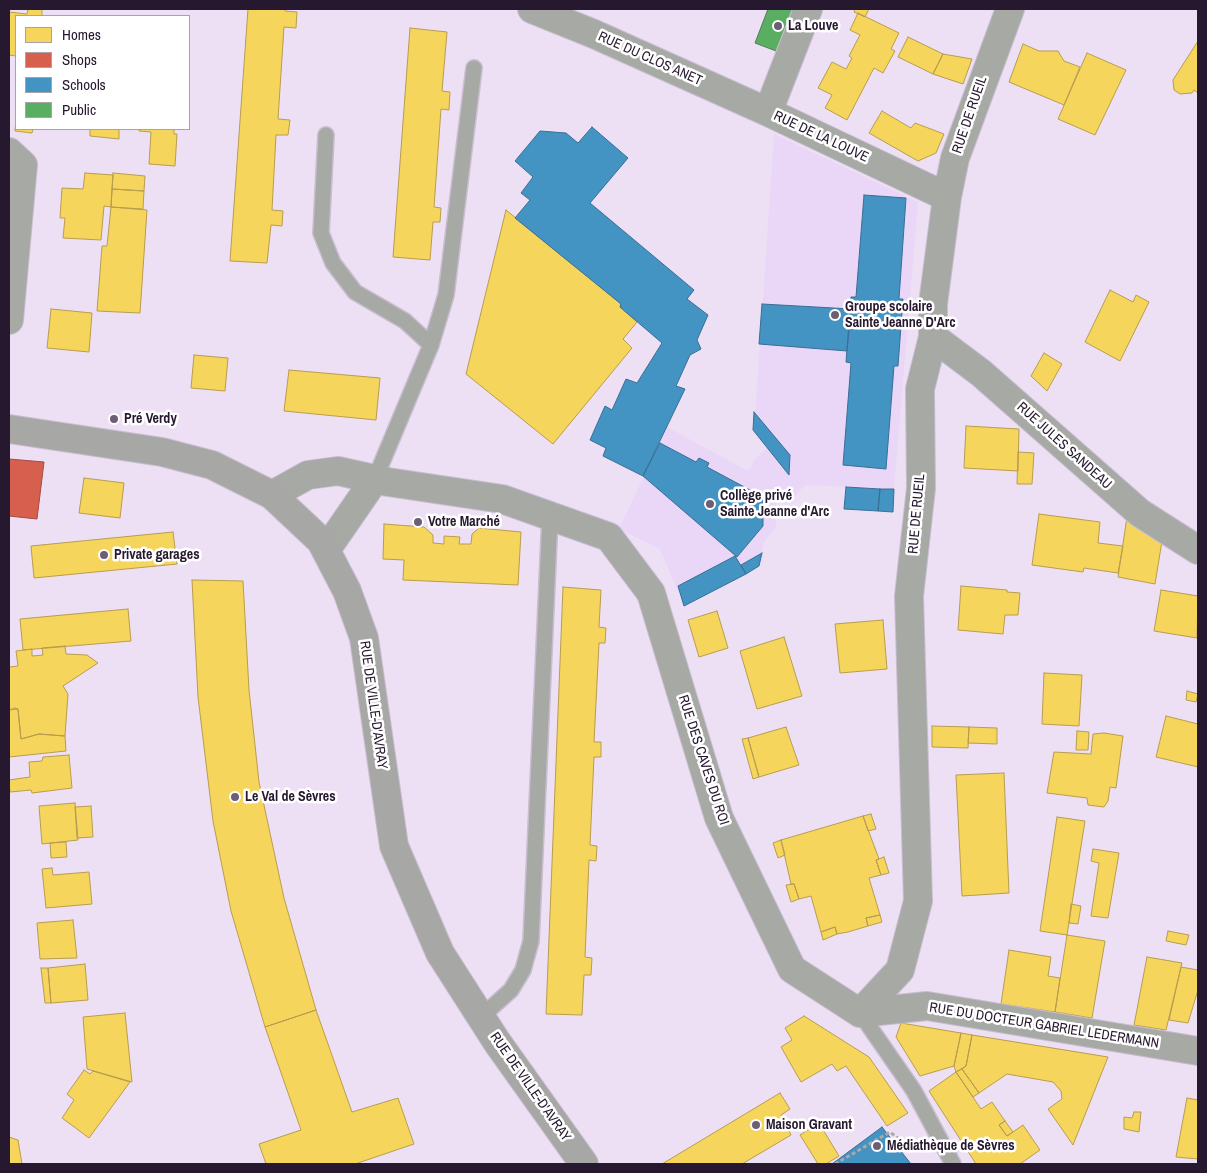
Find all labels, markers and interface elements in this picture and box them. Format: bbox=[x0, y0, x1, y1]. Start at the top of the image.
legend bbox=[15, 15, 190, 130]
place label: La Louve bbox=[788, 18, 838, 34]
marker: La Louve bbox=[772, 20, 784, 32]
text: Homes bbox=[62, 24, 101, 45]
street label: RUE DU CLOS ANET bbox=[595, 28, 705, 90]
text: Shops bbox=[62, 49, 97, 70]
text: Schools bbox=[62, 74, 106, 95]
street label: RUE DE RUEIL bbox=[949, 74, 991, 156]
text: Public bbox=[62, 99, 96, 120]
street label: RUE DE LA LOUVE bbox=[771, 108, 871, 166]
place label: Groupe scolaire Sainte Jeanne D'Arc bbox=[845, 299, 956, 332]
marker: Groupe scolaire Sainte Jeanne D'Arc bbox=[829, 309, 841, 321]
street label: RUE JULES SANDEAU bbox=[1013, 399, 1115, 493]
place label: Pré Verdy bbox=[124, 411, 177, 427]
marker: Pré Verdy bbox=[108, 413, 120, 425]
street label: RUE DE RUEIL bbox=[905, 473, 929, 555]
place label: Collège privé Sainte Jeanne d'Arc bbox=[720, 488, 829, 520]
marker: Collège privé Sainte Jeanne d'Arc bbox=[704, 498, 716, 510]
place label: Votre Marché bbox=[428, 514, 500, 530]
marker: Votre Marché bbox=[412, 516, 424, 528]
place label: Private garages bbox=[114, 547, 200, 563]
marker: Private garages bbox=[98, 549, 110, 561]
street label: RUE DE VILLE-D'AVRAY bbox=[356, 640, 390, 770]
street label: RUE DES CAVES DU ROI bbox=[674, 693, 732, 827]
place label: Le Val de Sèvres bbox=[245, 789, 336, 805]
marker: Le Val de Sèvres bbox=[229, 791, 241, 803]
street label: RUE DU DOCTEUR GABRIEL LEDERMANN bbox=[928, 1000, 1160, 1052]
street label: RUE DE VILLE-D'AVRAY bbox=[486, 1029, 574, 1145]
place label: Maison Gravant bbox=[766, 1117, 852, 1133]
marker: Maison Gravant bbox=[750, 1119, 762, 1131]
place label: Médiathèque de Sèvres bbox=[887, 1138, 1015, 1154]
marker: Médiathèque de Sèvres bbox=[871, 1140, 883, 1152]

